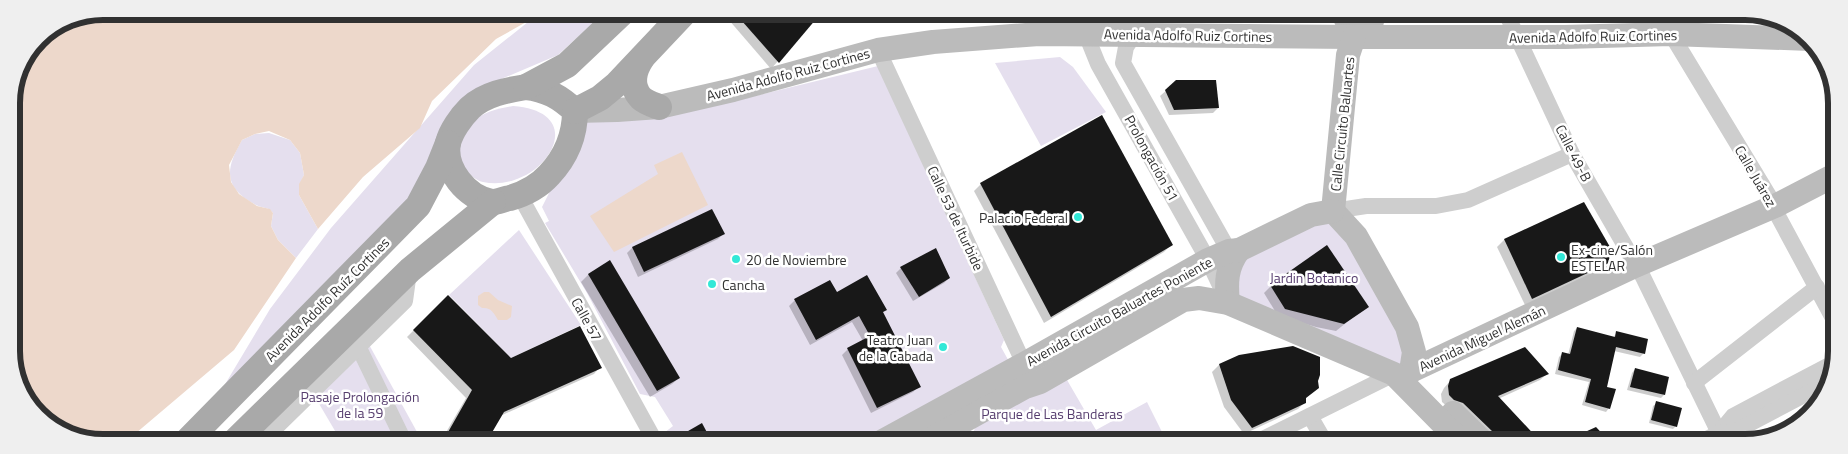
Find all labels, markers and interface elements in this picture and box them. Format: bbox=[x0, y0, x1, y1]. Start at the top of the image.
street label: Avenida Adolfo Ruiz Cortines bbox=[1104, 23, 1272, 47]
street label: Avenida Adolfo Ruiz Cortines bbox=[1509, 24, 1677, 48]
street label: Avenida Adolfo Ruiz Cortines bbox=[704, 42, 872, 106]
street label: Calle Circuito Baluartes bbox=[1324, 56, 1360, 192]
street label: Prolongación 51 bbox=[1120, 111, 1184, 205]
street label: Calle 49-B bbox=[1551, 121, 1597, 185]
street label: Calle Juárez bbox=[1730, 141, 1782, 211]
street label: Calle 53 de Iturbide bbox=[923, 162, 989, 274]
place label: Palacio Federal bbox=[979, 207, 1068, 228]
marker: Palacio Federal bbox=[1072, 211, 1084, 223]
street label: Avenida Adolfo Ruíz Cortines bbox=[260, 232, 394, 366]
place label: Ex-cine/Salón ESTELAR bbox=[1571, 239, 1653, 276]
place label: 20 de Noviembre bbox=[746, 249, 847, 270]
street label: Avenida Circuito Baluartes Poniente bbox=[1022, 251, 1216, 371]
marker: Ex-cine/Salón ESTELAR bbox=[1555, 251, 1567, 263]
marker: 20 de Noviembre bbox=[730, 253, 742, 265]
park label: Jardin Botanico bbox=[1270, 267, 1358, 288]
place label: Cancha bbox=[722, 274, 765, 295]
marker: Cancha bbox=[706, 278, 718, 290]
street label: Calle 57 bbox=[566, 293, 608, 345]
street label: Avenida Miguel Alemán bbox=[1415, 299, 1549, 377]
place label: Teatro Juan de la Cabada bbox=[859, 329, 933, 366]
marker: Teatro Juan de la Cabada bbox=[937, 341, 949, 353]
park label: Pasaje Prolongación de la 59 bbox=[301, 386, 419, 423]
park label: Parque de Las Banderas bbox=[981, 403, 1123, 424]

